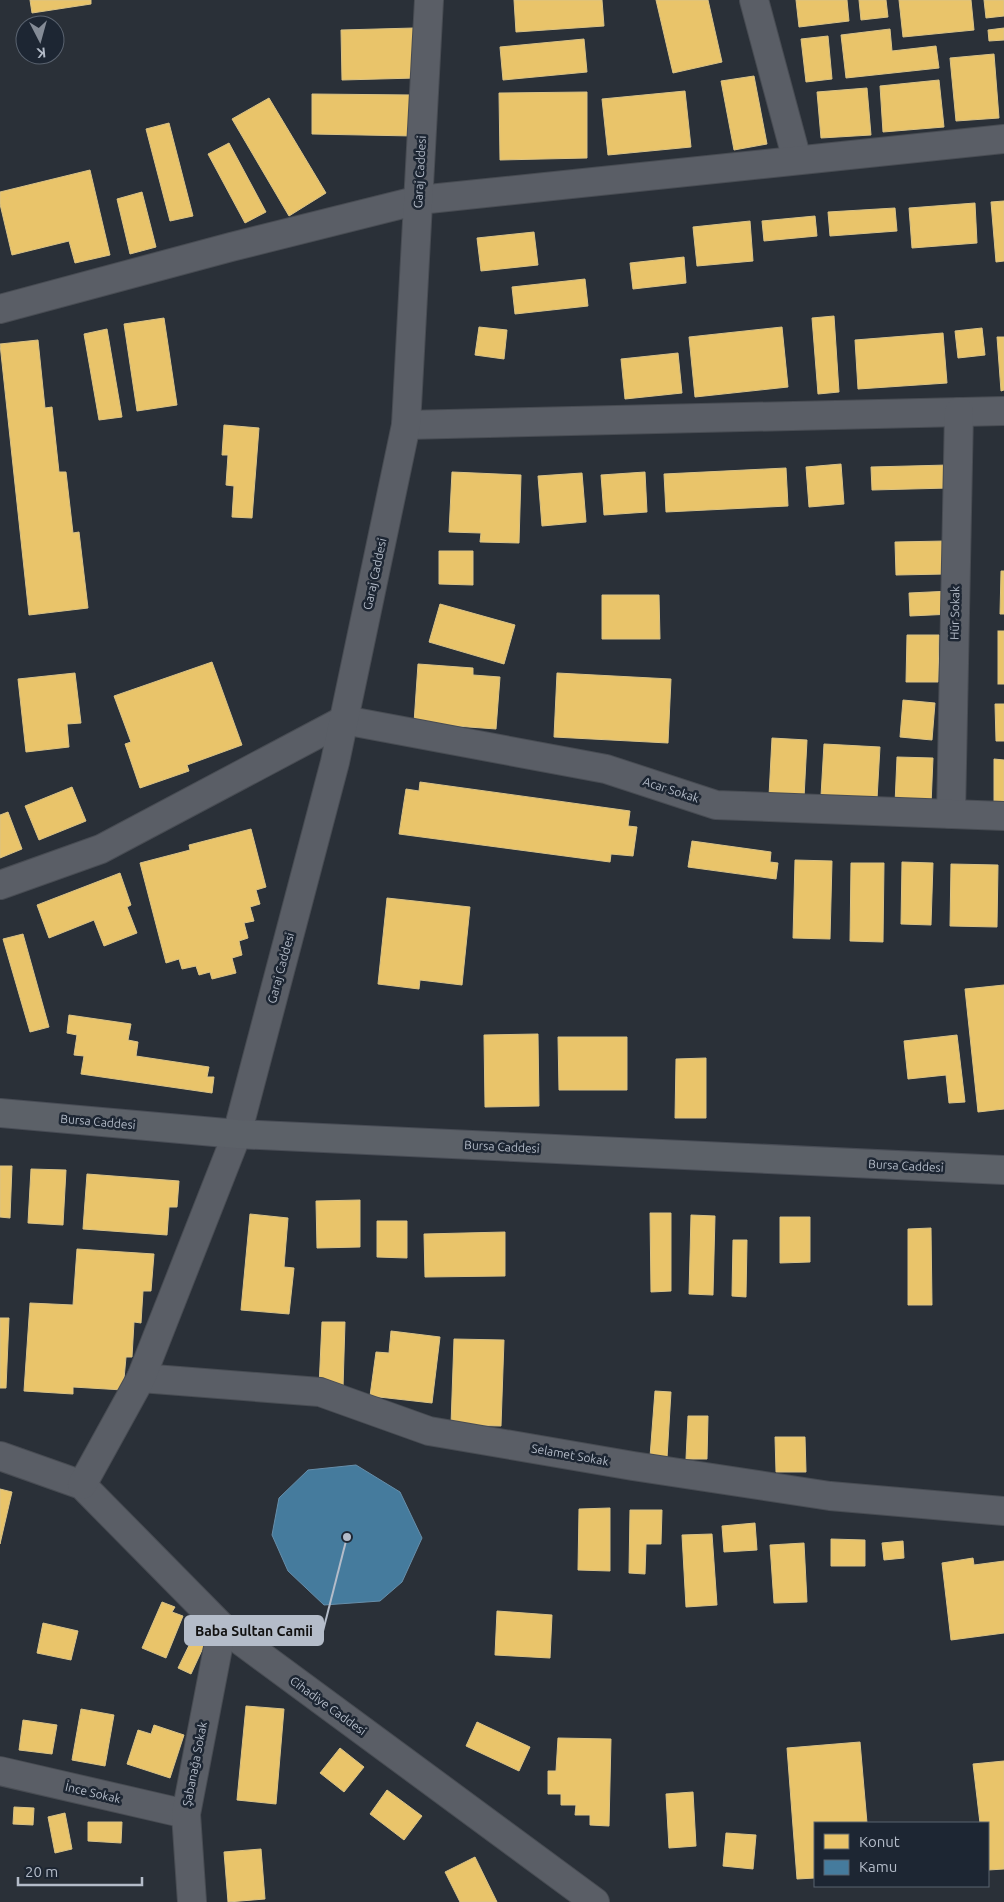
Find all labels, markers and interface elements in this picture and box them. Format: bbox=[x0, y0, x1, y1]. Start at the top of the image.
north arrow bbox=[15, 15, 65, 65]
text: K bbox=[35, 44, 47, 61]
street label: Garaj Caddesi bbox=[411, 135, 428, 209]
street label: Garaj Caddesi bbox=[361, 537, 388, 611]
street label: Hür Sokak bbox=[948, 586, 961, 640]
street label: Acar Sokak bbox=[641, 774, 701, 805]
street label: Garaj Caddesi bbox=[265, 931, 296, 1005]
street label: Bursa Caddesi bbox=[60, 1112, 136, 1131]
street label: Bursa Caddesi bbox=[464, 1138, 540, 1155]
street label: Bursa Caddesi bbox=[868, 1157, 944, 1174]
street label: Selamet Sokak bbox=[530, 1441, 610, 1468]
callout: Baba Sultan Camii bbox=[185, 1616, 323, 1645]
text: Baba Sultan Camii bbox=[195, 1623, 313, 1639]
street label: Cihadiye Caddesi bbox=[288, 1674, 369, 1738]
street label: Şabanağa Sokak bbox=[180, 1720, 209, 1807]
street label: İnce Sokak bbox=[64, 1780, 122, 1805]
legend bbox=[814, 1822, 989, 1887]
text: Konut bbox=[859, 1833, 900, 1850]
scale bar bbox=[18, 1854, 141, 1886]
text: Kamu bbox=[859, 1858, 897, 1875]
text: 20 m bbox=[25, 1863, 58, 1880]

